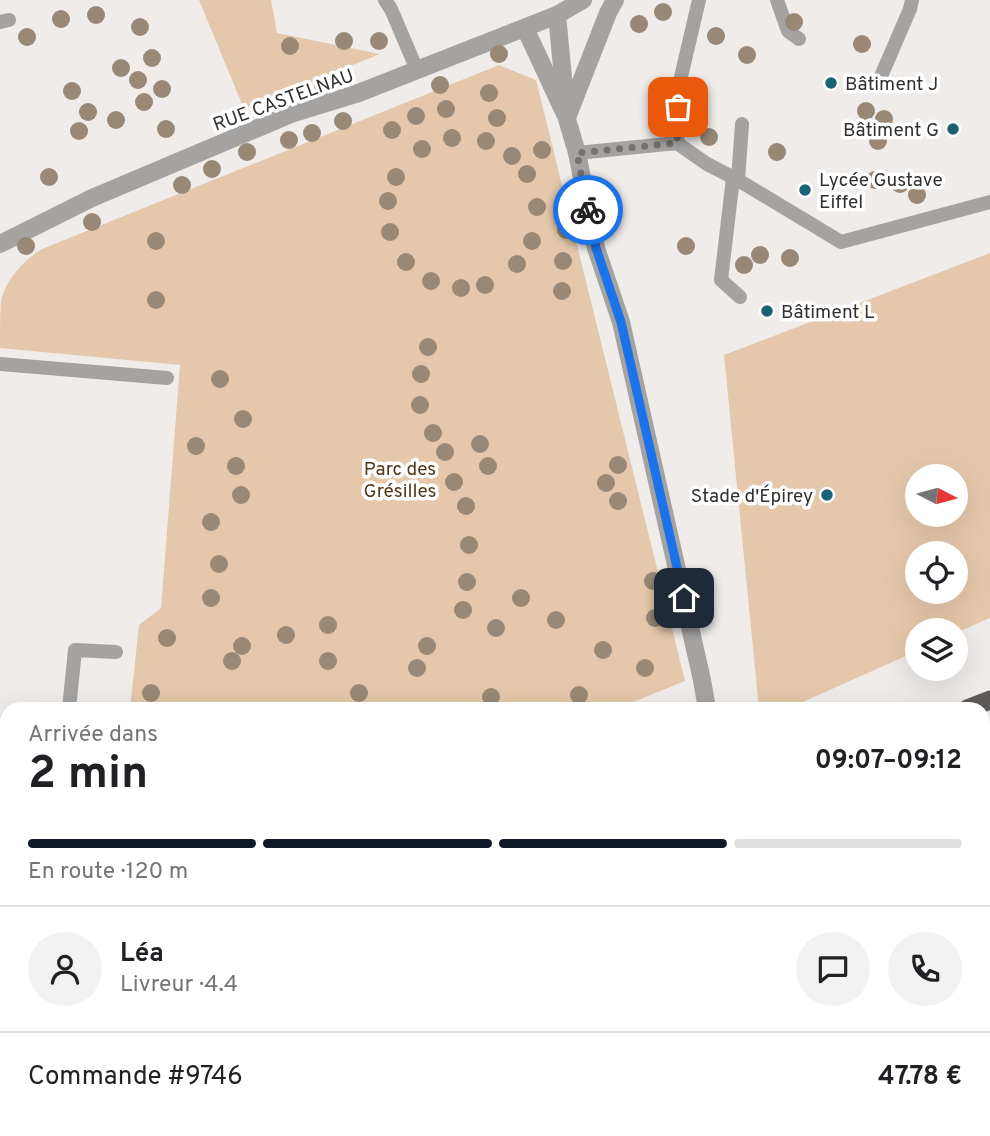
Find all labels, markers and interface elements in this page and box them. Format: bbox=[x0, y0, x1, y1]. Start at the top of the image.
street label: RUE CASTELNAU bbox=[210, 64, 357, 137]
place label: Bâtiment J bbox=[845, 73, 938, 97]
marker: Bâtiment J bbox=[823, 75, 839, 91]
pin bbox=[648, 77, 708, 137]
icon: bag bbox=[659, 88, 697, 126]
place label: Bâtiment G bbox=[843, 119, 939, 143]
marker: Bâtiment G bbox=[945, 121, 961, 137]
place label: Lycée Gustave Eiffel bbox=[819, 169, 943, 215]
courier bbox=[553, 175, 623, 245]
marker: Lycée Gustave Eiffel bbox=[797, 182, 813, 198]
icon: bike bbox=[569, 191, 607, 229]
place label: Bâtiment L bbox=[781, 301, 875, 325]
marker: Bâtiment L bbox=[759, 303, 775, 319]
park label: Parc des Grésilles bbox=[364, 458, 436, 504]
north arrow bbox=[905, 464, 968, 527]
map controls bbox=[905, 464, 968, 681]
place label: Stade d'Épirey bbox=[691, 484, 813, 509]
marker: Stade d'Épirey bbox=[819, 487, 835, 503]
button: locate bbox=[905, 541, 968, 604]
pin bbox=[654, 568, 714, 628]
icon: home bbox=[665, 579, 703, 617]
button: layers bbox=[905, 618, 968, 681]
text: Arrivée dans bbox=[28, 721, 158, 750]
text: 09:07–09:12 bbox=[815, 745, 962, 778]
text: 2 min bbox=[28, 746, 148, 805]
text: En route · 120 m bbox=[28, 858, 188, 887]
button: person bbox=[28, 932, 102, 1006]
button: chat bbox=[796, 932, 870, 1006]
button: phone bbox=[888, 932, 962, 1006]
text: Léa bbox=[120, 938, 164, 971]
text: Livreur · 4.4 bbox=[120, 971, 238, 1000]
text: Commande #9746 bbox=[28, 1061, 243, 1094]
text: 47.78 € bbox=[878, 1061, 962, 1094]

